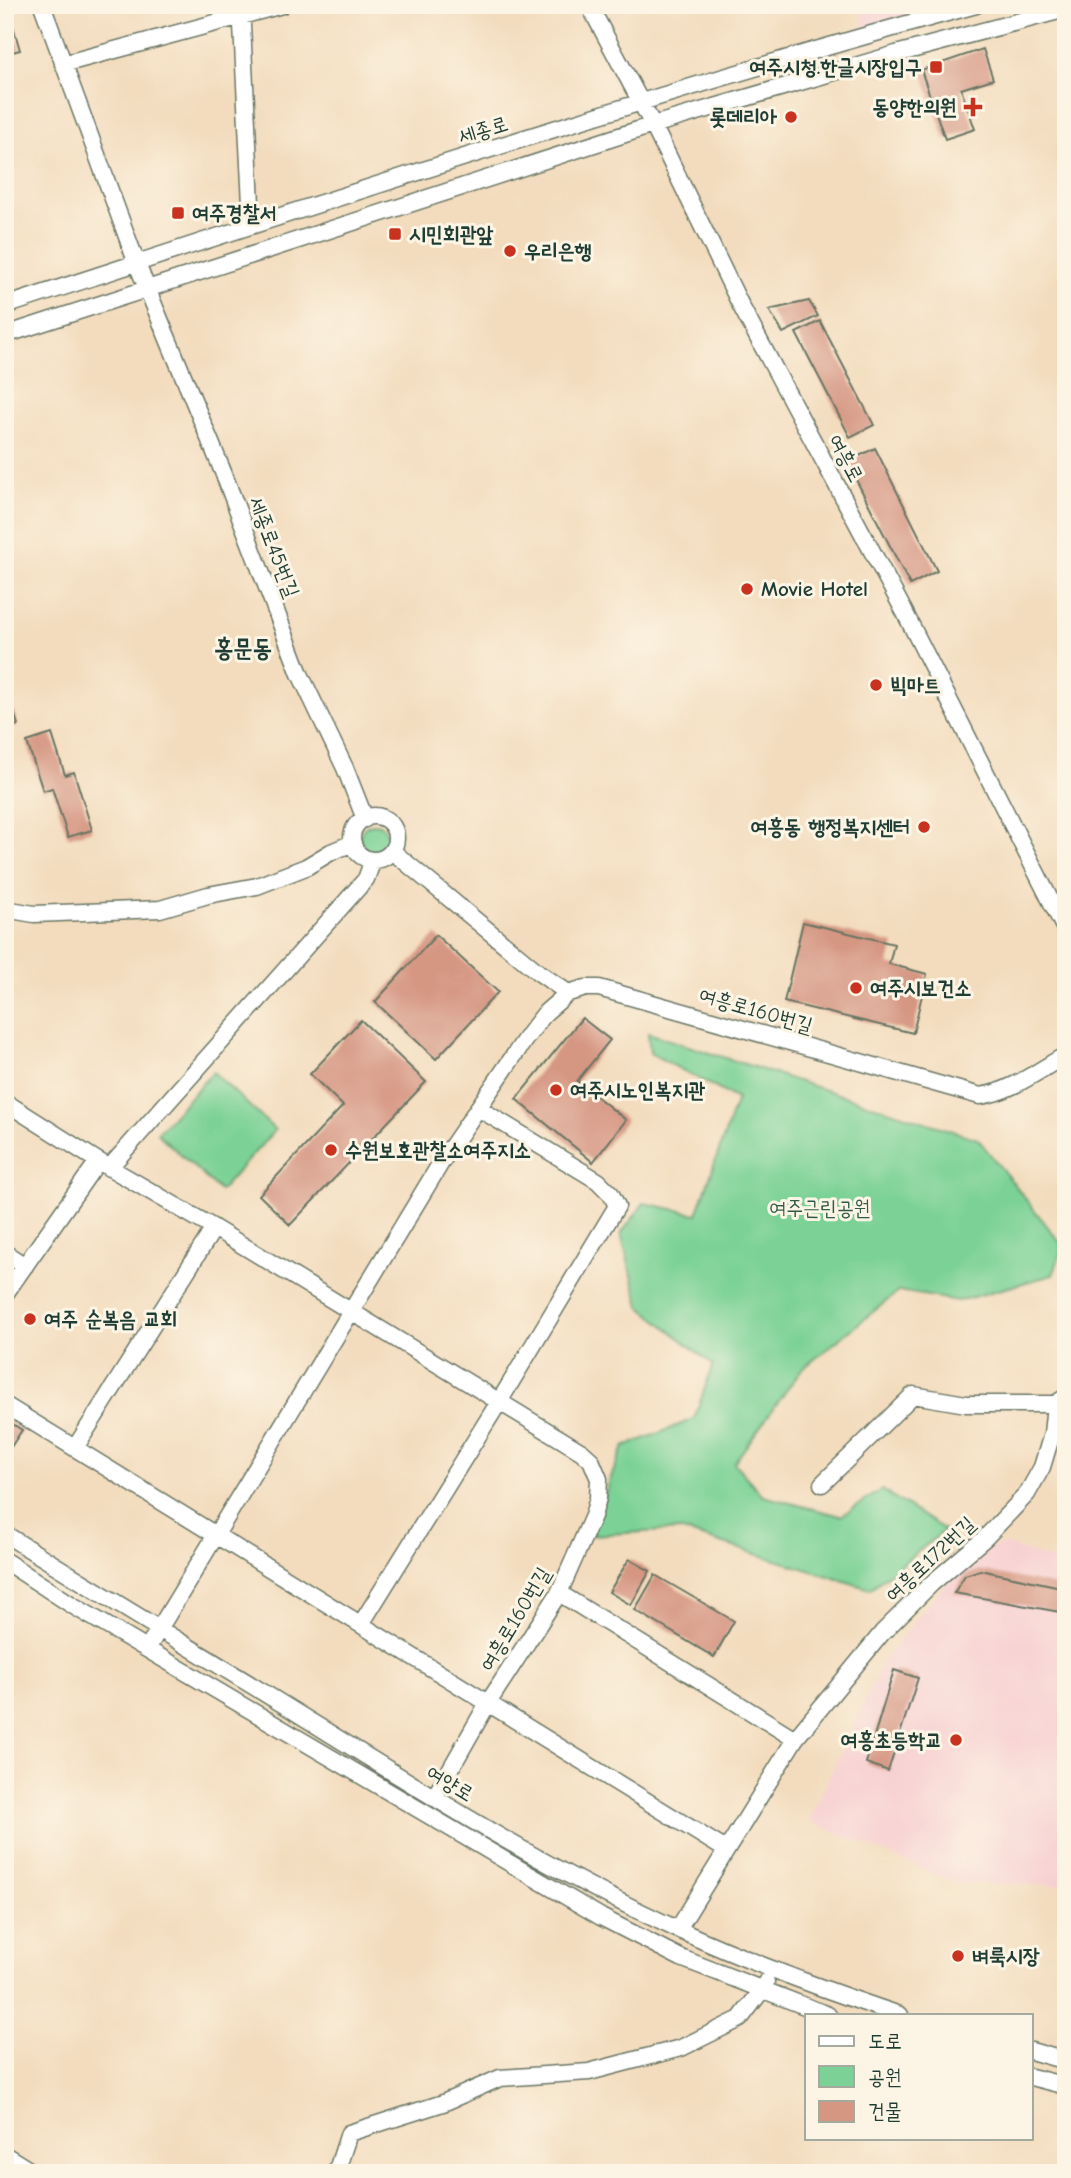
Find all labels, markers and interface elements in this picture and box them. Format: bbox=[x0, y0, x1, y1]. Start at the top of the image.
place label: 여주시청.한글시장입구 bbox=[749, 55, 922, 79]
marker: 여주시청.한글시장입구 bbox=[928, 59, 944, 75]
place label: 동양한의원 bbox=[873, 95, 957, 119]
marker: 동양한의원 bbox=[963, 97, 983, 117]
place label: 롯데리아 bbox=[709, 105, 777, 129]
marker: 롯데리아 bbox=[783, 109, 799, 125]
street label: 세종로 bbox=[455, 111, 511, 149]
place label: 여주경찰서 bbox=[192, 201, 277, 225]
marker: 여주경찰서 bbox=[170, 205, 186, 221]
place label: 시민회관앞 bbox=[409, 222, 494, 246]
marker: 시민회관앞 bbox=[387, 226, 403, 242]
place label: 우리은행 bbox=[524, 239, 592, 263]
marker: 우리은행 bbox=[502, 243, 518, 259]
street label: 여흥로 bbox=[824, 430, 868, 486]
street label: 세종로45번길 bbox=[244, 493, 304, 601]
place label: Movie Hotel bbox=[761, 577, 868, 601]
marker: Movie Hotel bbox=[739, 581, 755, 597]
district label: 홍문동 bbox=[214, 634, 272, 662]
place label: 빅마트 bbox=[890, 673, 941, 697]
marker: 빅마트 bbox=[868, 677, 884, 693]
place label: 여흥동 행정복지센터 bbox=[750, 815, 910, 839]
marker: 여흥동 행정복지센터 bbox=[916, 819, 932, 835]
place label: 여주시보건소 bbox=[870, 976, 971, 1000]
marker: 여주시보건소 bbox=[848, 980, 864, 996]
street label: 여흥로160번길 bbox=[696, 982, 816, 1038]
place label: 여주시노인복지관 bbox=[570, 1078, 705, 1102]
marker: 여주시노인복지관 bbox=[548, 1082, 564, 1098]
place label: 수원보호관찰소여주지소 bbox=[345, 1138, 531, 1162]
marker: 수원보호관찰소여주지소 bbox=[323, 1142, 339, 1158]
park label: 여주근린공원 bbox=[769, 1196, 871, 1220]
place label: 여주 순복음 교회 bbox=[44, 1307, 177, 1331]
marker: 여주 순복음 교회 bbox=[22, 1311, 38, 1327]
street label: 여흥로172번길 bbox=[880, 1511, 980, 1607]
street label: 여흥로160번길 bbox=[475, 1563, 555, 1675]
place label: 여흥초등학교 bbox=[841, 1728, 942, 1752]
marker: 여흥초등학교 bbox=[948, 1732, 964, 1748]
street label: 여양로 bbox=[422, 1760, 478, 1806]
place label: 벼룩시장 bbox=[972, 1944, 1040, 1968]
marker: 벼룩시장 bbox=[950, 1948, 966, 1964]
legend bbox=[805, 2014, 1032, 2140]
text: 도로 bbox=[868, 2029, 902, 2053]
text: 공원 bbox=[868, 2065, 902, 2089]
text: 건물 bbox=[868, 2099, 902, 2123]

